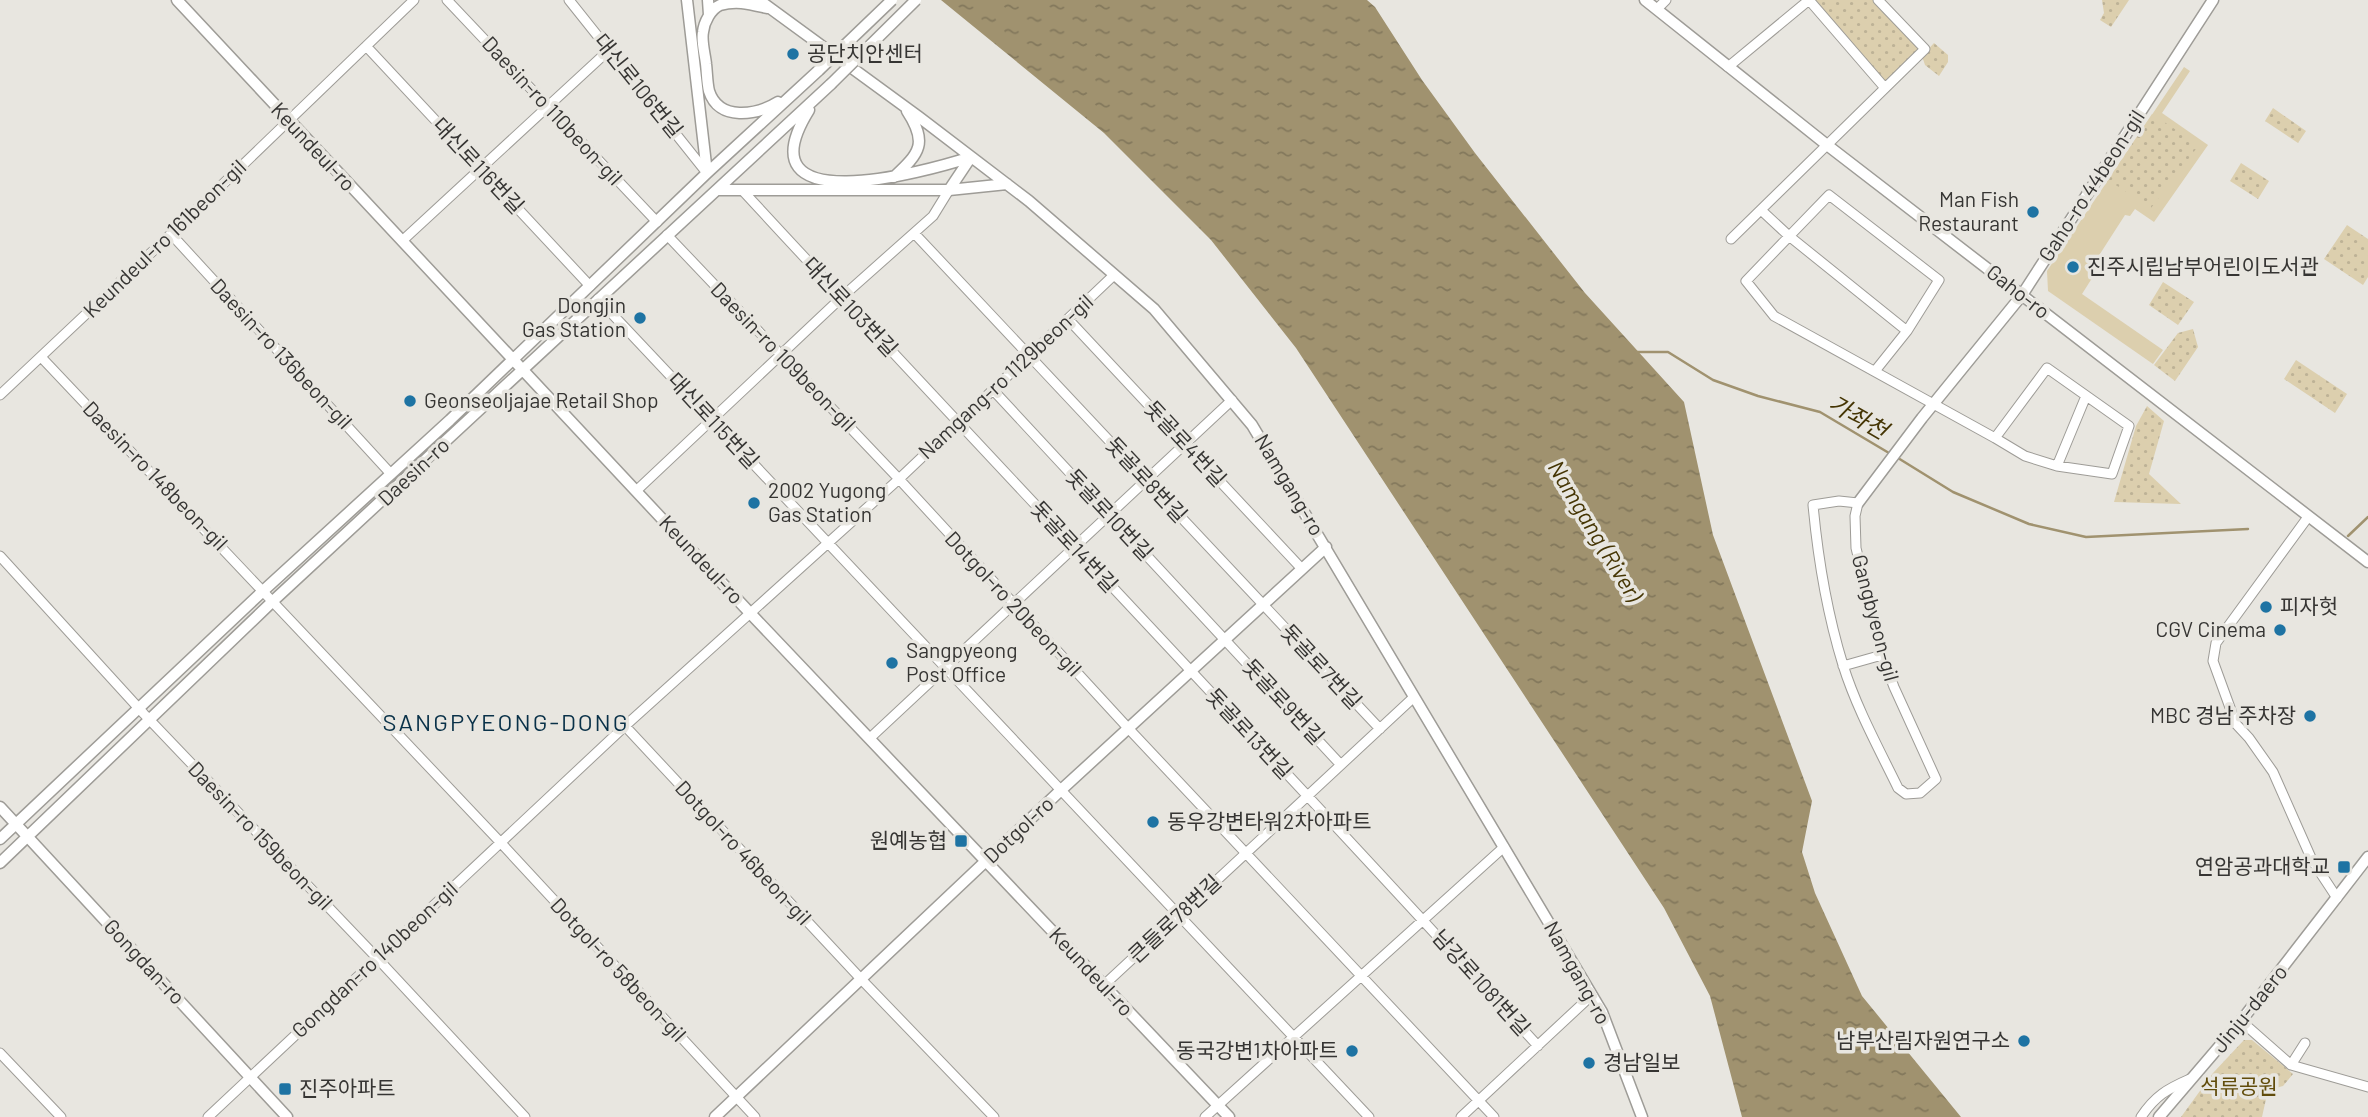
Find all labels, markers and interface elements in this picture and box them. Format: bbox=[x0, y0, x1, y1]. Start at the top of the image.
street label: 대신로106번길 bbox=[590, 28, 689, 142]
street label: Daesin-ro 110beon-gil bbox=[478, 30, 628, 189]
place label: 공단치안센터 bbox=[807, 40, 923, 65]
marker: 공단치안센터 bbox=[785, 46, 801, 62]
street label: Keundeul-ro bbox=[267, 96, 361, 196]
street label: Gaho-ro 44beon-gil bbox=[2032, 105, 2149, 266]
street label: 대신로116번길 bbox=[428, 112, 530, 218]
street label: Keundeul-ro 161beon-gil bbox=[77, 154, 250, 322]
place label: Man Fish Restaurant bbox=[1918, 186, 2019, 235]
marker: Man Fish Restaurant bbox=[2025, 204, 2041, 220]
street label: 대신로103번길 bbox=[799, 251, 903, 361]
place label: 진주시립남부어린이도서관 bbox=[2087, 253, 2319, 278]
street label: Gaho-ro bbox=[1982, 258, 2056, 323]
marker: 진주시립남부어린이도서관 bbox=[2065, 259, 2081, 275]
street label: Daesin-ro 136beon-gil bbox=[206, 273, 358, 433]
street label: Daesin-ro 109beon-gil bbox=[706, 276, 862, 436]
street label: Namgang-ro 1129beon-gil bbox=[912, 288, 1098, 463]
place label: Dongjin Gas Station bbox=[522, 292, 626, 341]
marker: Dongjin Gas Station bbox=[632, 310, 648, 326]
street label: 대신로115번길 bbox=[663, 367, 765, 473]
place label: Geonseoljajae Retail Shop bbox=[424, 387, 659, 412]
water label: 가좌천 bbox=[1824, 388, 1895, 446]
marker: Geonseoljajae Retail Shop bbox=[402, 393, 418, 409]
street label: Daesin-ro 148beon-gil bbox=[79, 395, 234, 555]
street label: 돗골로4번길 bbox=[1140, 395, 1232, 491]
street label: Namgang-ro bbox=[1250, 429, 1330, 540]
street label: 돗골로8번길 bbox=[1101, 431, 1193, 527]
street label: Daesin-ro bbox=[372, 432, 454, 510]
water label: Namgang (River) bbox=[1543, 455, 1650, 607]
street label: 돗골로10번길 bbox=[1061, 463, 1159, 565]
place label: 2002 Yugong Gas Station bbox=[768, 477, 886, 526]
marker: 2002 Yugong Gas Station bbox=[746, 495, 762, 511]
street label: 돗골로14번길 bbox=[1027, 495, 1124, 597]
street label: Keundeul-ro bbox=[655, 509, 749, 609]
street label: Dotgol-ro 20beon-gil bbox=[941, 525, 1088, 681]
street label: Gangbyeon-gil bbox=[1848, 552, 1905, 684]
place label: 피자헛 bbox=[2280, 593, 2338, 618]
marker: 피자헛 bbox=[2258, 599, 2274, 615]
place label: CGV Cinema bbox=[2155, 616, 2266, 641]
street label: 돗골로7번길 bbox=[1277, 618, 1368, 713]
marker: CGV Cinema bbox=[2272, 622, 2288, 638]
place label: Sangpyeong Post Office bbox=[906, 637, 1017, 686]
street label: 돗골로9번길 bbox=[1238, 653, 1330, 749]
marker: Sangpyeong Post Office bbox=[884, 655, 900, 671]
street label: 돗골로13번길 bbox=[1202, 682, 1298, 783]
place label: MBC 경남 주차장 bbox=[2150, 702, 2296, 727]
district label: SANGPYEONG-DONG bbox=[382, 707, 630, 736]
marker: MBC 경남 주차장 bbox=[2302, 708, 2318, 724]
street label: Daesin-ro 159beon-gil bbox=[184, 756, 338, 914]
street label: Dotgol-ro 46beon-gil bbox=[671, 775, 817, 929]
street label: Dotgol-ro bbox=[978, 790, 1058, 868]
place label: 동우강변타워2차아파트 bbox=[1167, 808, 1371, 833]
marker: 동우강변타워2차아파트 bbox=[1145, 814, 1161, 830]
place label: 원예농협 bbox=[870, 827, 947, 852]
marker: 원예농협 bbox=[953, 833, 969, 849]
place label: 연암공과대학교 bbox=[2195, 853, 2330, 878]
marker: 연암공과대학교 bbox=[2336, 859, 2352, 875]
street label: 큰들로78번길 bbox=[1122, 869, 1225, 967]
street label: Gongdan-ro 140beon-gil bbox=[286, 876, 462, 1042]
street label: Dotgol-ro 58beon-gil bbox=[546, 892, 692, 1046]
street label: Gongdan-ro bbox=[99, 913, 191, 1009]
street label: Namgang-ro bbox=[1540, 916, 1617, 1028]
street label: Keundeul-ro bbox=[1045, 921, 1139, 1021]
street label: 남강로1081번길 bbox=[1428, 924, 1536, 1040]
street label: Jinju-daero bbox=[2206, 959, 2292, 1057]
place label: 남부산림자원연구소 bbox=[1836, 1027, 2010, 1052]
marker: 남부산림자원연구소 bbox=[2016, 1033, 2032, 1049]
place label: 동국강변1차아파트 bbox=[1176, 1037, 1338, 1062]
marker: 동국강변1차아파트 bbox=[1344, 1043, 1360, 1059]
place label: 경남일보 bbox=[1603, 1049, 1680, 1074]
marker: 경남일보 bbox=[1581, 1055, 1597, 1071]
park label: 석류공원 bbox=[2200, 1073, 2278, 1098]
place label: 진주아파트 bbox=[299, 1075, 396, 1100]
marker: 진주아파트 bbox=[277, 1081, 293, 1097]

